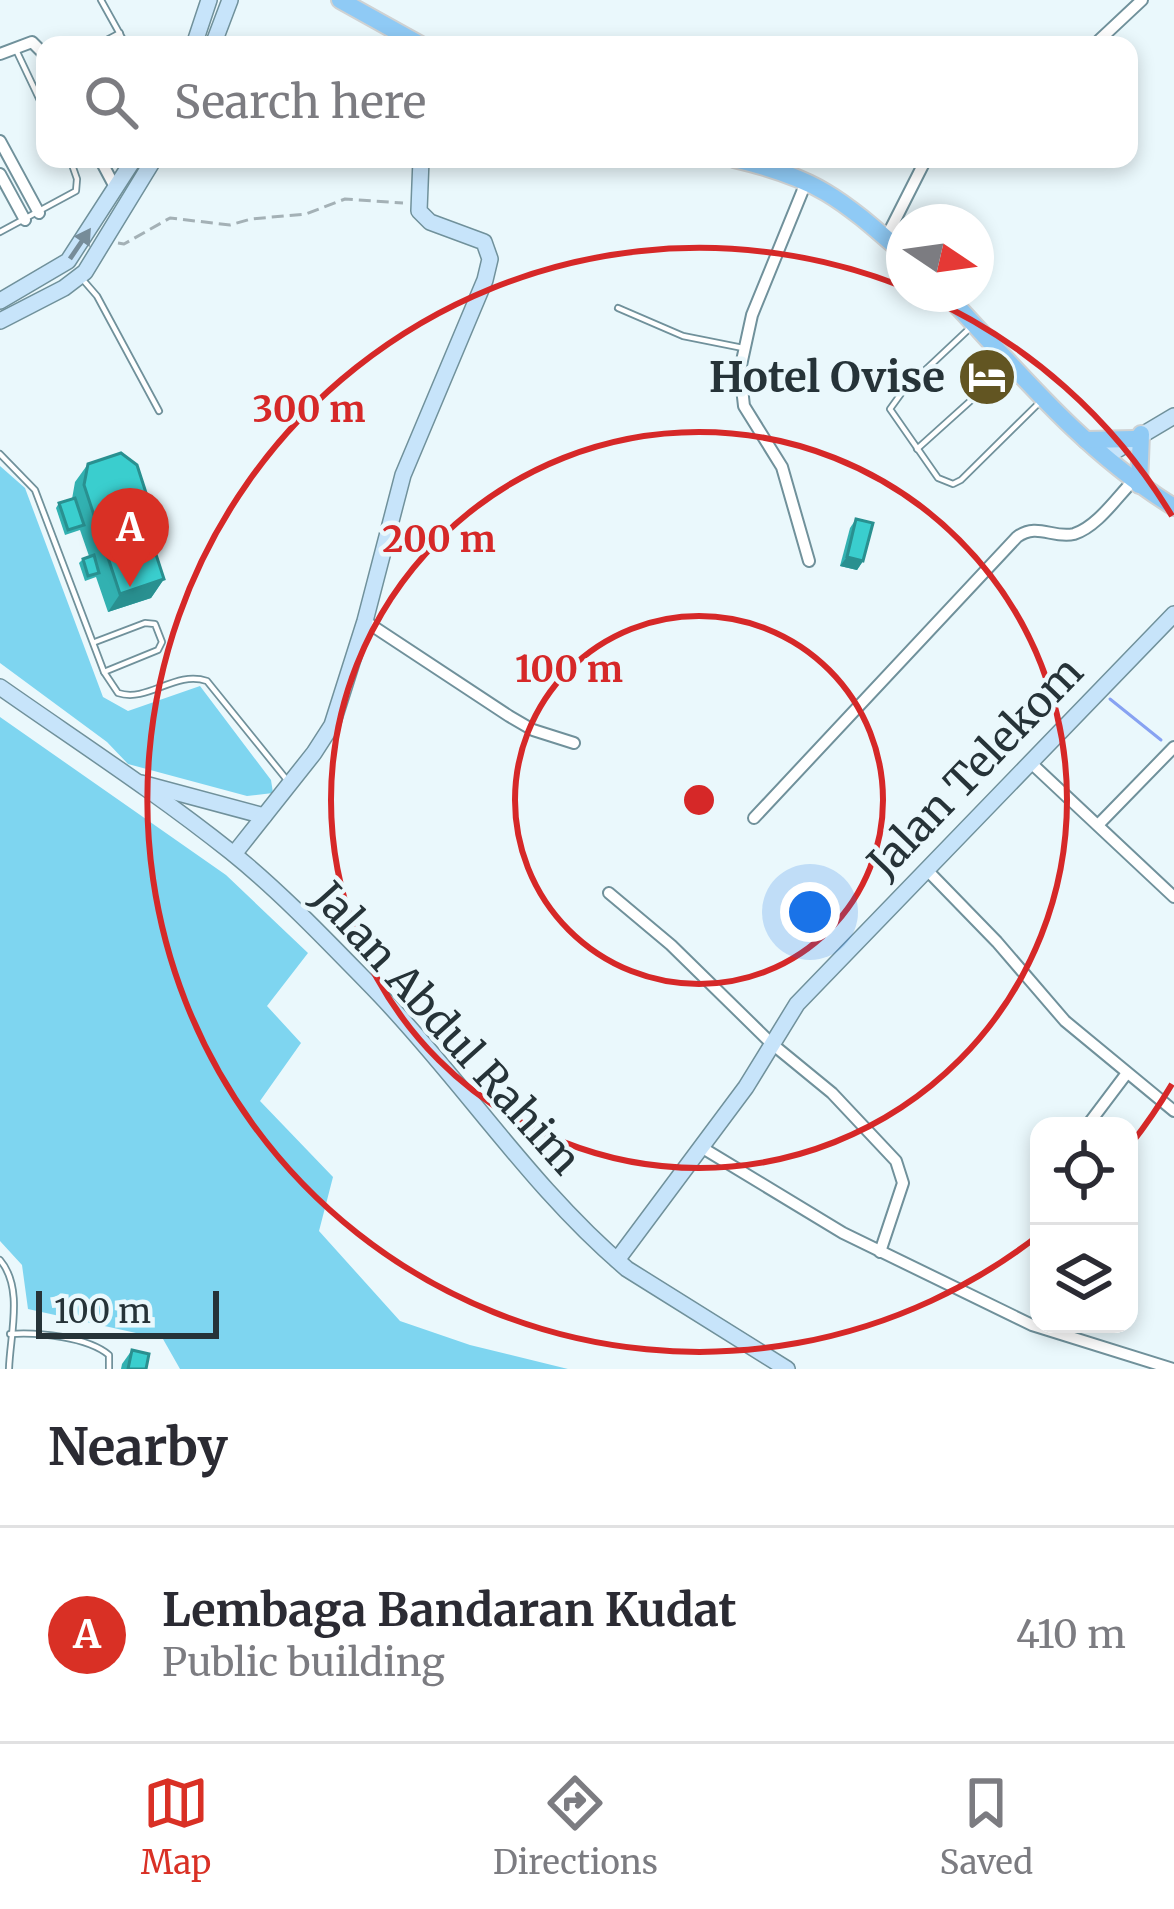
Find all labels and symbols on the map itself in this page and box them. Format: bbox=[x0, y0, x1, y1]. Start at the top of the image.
north arrow bbox=[886, 204, 994, 312]
one-way arrow bbox=[68, 228, 91, 260]
hotel icon: Hotel Ovise bbox=[956, 346, 1018, 408]
place label: Hotel Ovise bbox=[709, 351, 945, 403]
text: 300 m bbox=[253, 387, 365, 432]
pin: A bbox=[91, 488, 169, 587]
text: 200 m bbox=[382, 517, 496, 562]
street label: Jalan Telekom bbox=[856, 646, 1093, 889]
text: 100 m bbox=[515, 647, 623, 692]
centre of rings bbox=[678, 779, 720, 821]
street label: Jalan Abdul Rahim bbox=[302, 870, 592, 1185]
your location bbox=[780, 882, 840, 942]
scale bar bbox=[36, 1285, 219, 1338]

